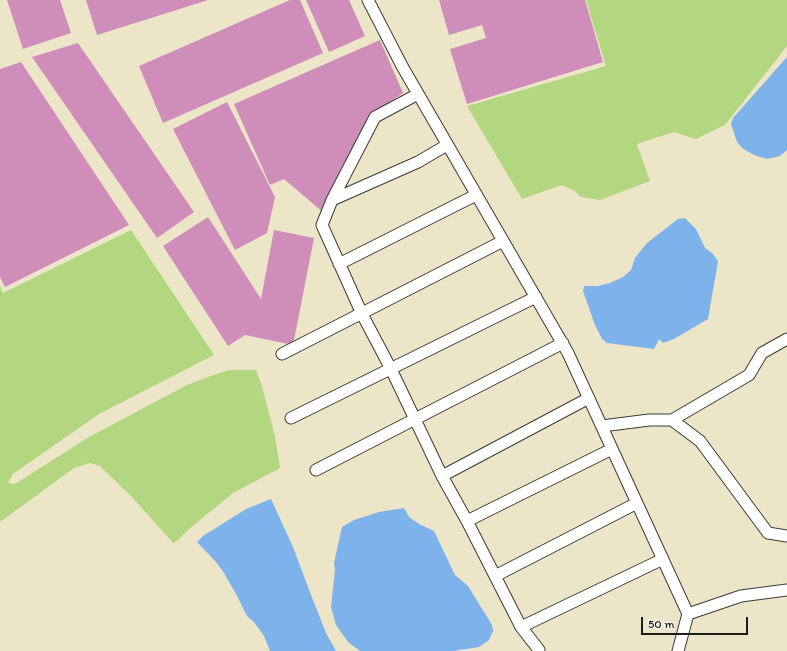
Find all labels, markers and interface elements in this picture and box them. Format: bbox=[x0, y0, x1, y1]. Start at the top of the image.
scale bar bbox=[643, 609, 750, 635]
text: 50 m bbox=[648, 617, 674, 631]

